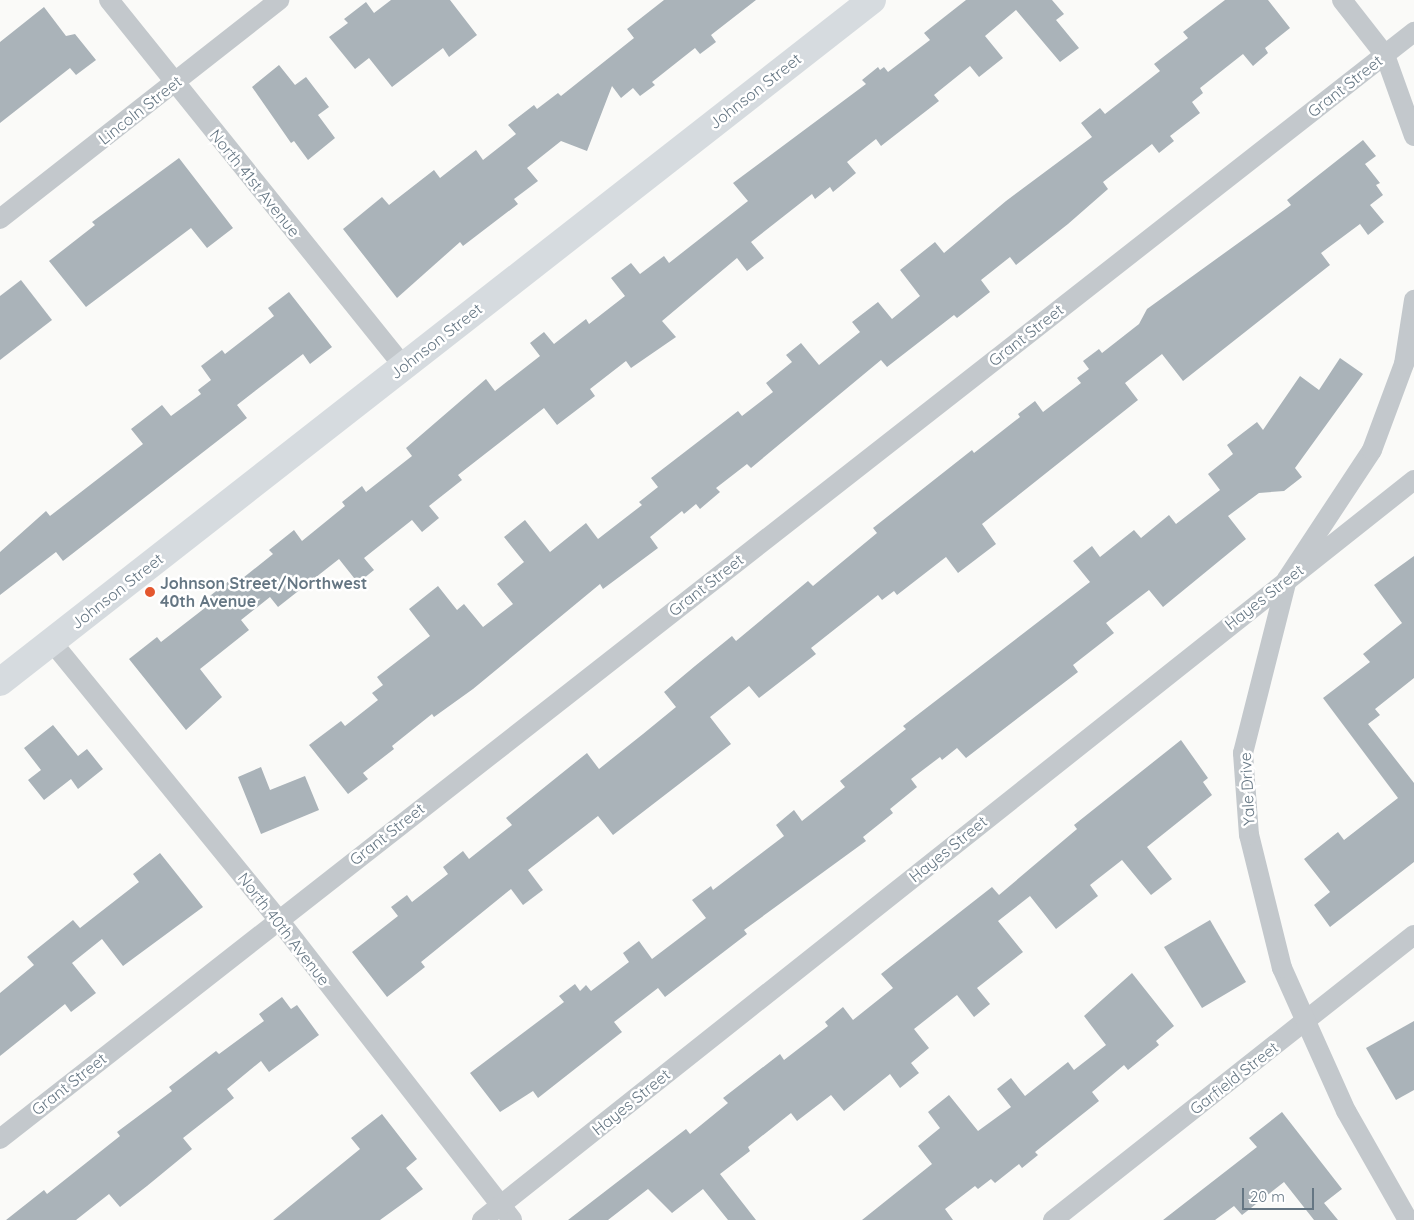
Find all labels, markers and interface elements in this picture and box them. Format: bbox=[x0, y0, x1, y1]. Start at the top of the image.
street label: Johnson Street bbox=[705, 49, 805, 133]
street label: Grant Street bbox=[1304, 51, 1386, 121]
street label: Lincoln Street bbox=[95, 72, 185, 148]
street label: North 41st Avenue bbox=[206, 125, 304, 241]
street label: Johnson Street bbox=[386, 299, 486, 383]
street label: Grant Street bbox=[985, 300, 1067, 370]
street label: Johnson Street bbox=[67, 549, 167, 633]
street label: Grant Street bbox=[665, 550, 747, 620]
street label: Hayes Street bbox=[1221, 560, 1307, 634]
place label: Johnson Street/Northwest 40th Avenue bbox=[160, 573, 367, 611]
marker: Johnson Street/Northwest 40th Avenue bbox=[144, 586, 156, 598]
street label: Yale Drive bbox=[1235, 752, 1259, 826]
street label: Grant Street bbox=[346, 799, 428, 869]
street label: Hayes Street bbox=[905, 812, 991, 886]
street label: North 40th Avenue bbox=[234, 869, 334, 989]
street label: Garfield Street bbox=[1186, 1038, 1282, 1118]
street label: Grant Street bbox=[28, 1049, 110, 1119]
street label: Hayes Street bbox=[588, 1065, 674, 1139]
scale bar bbox=[1244, 1178, 1316, 1210]
text: 20 m bbox=[1250, 1187, 1285, 1206]

